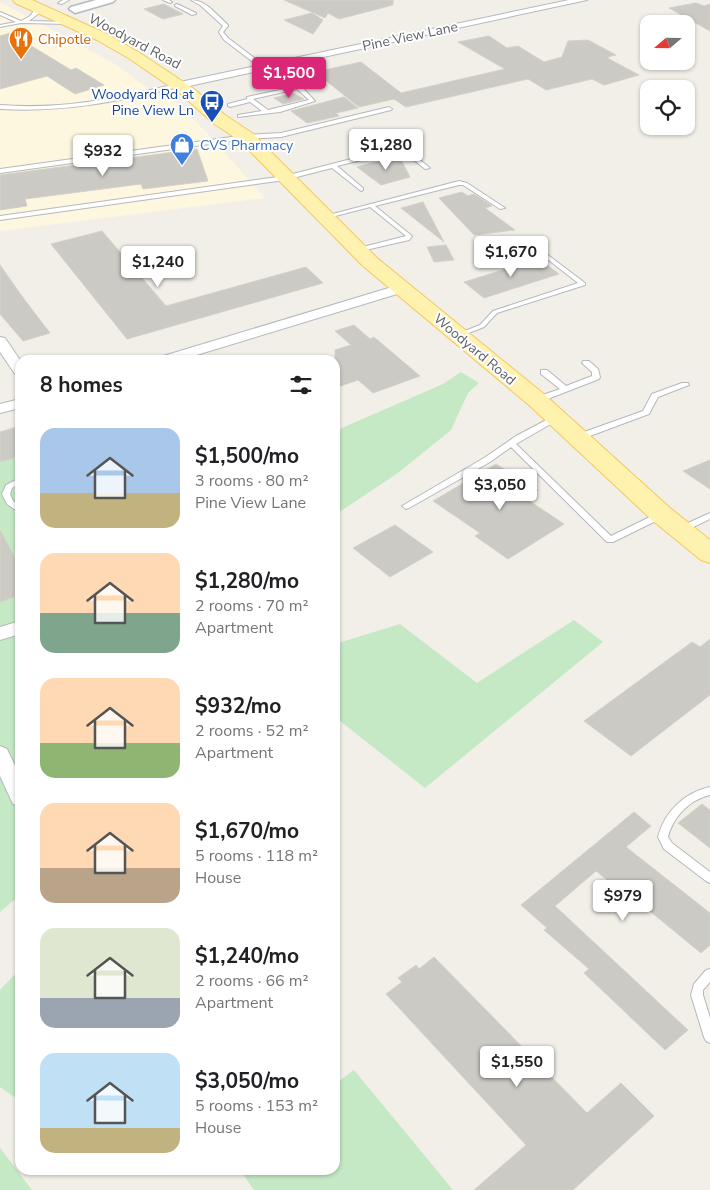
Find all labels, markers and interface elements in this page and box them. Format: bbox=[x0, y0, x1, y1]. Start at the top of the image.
street label: Woodyard Road bbox=[85, 9, 184, 74]
north arrow bbox=[640, 15, 695, 70]
map controls bbox=[640, 15, 695, 135]
street label: Pine View Lane bbox=[361, 17, 460, 56]
restaurant icon: Chipotle bbox=[8, 26, 34, 60]
place label: Chipotle bbox=[38, 30, 91, 49]
pin: $1,500 bbox=[248, 56, 330, 99]
text: $1,500 bbox=[263, 62, 315, 84]
button: locate bbox=[640, 80, 695, 135]
place label: Woodyard Rd at Pine View Ln bbox=[91, 85, 194, 120]
bus stop icon: Woodyard Rd at Pine View Ln bbox=[199, 89, 225, 123]
pin: $1,280 bbox=[345, 128, 427, 171]
shop icon: CVS Pharmacy bbox=[169, 132, 195, 166]
pin: $932 bbox=[73, 134, 133, 177]
text: $1,280 bbox=[360, 134, 412, 156]
place label: CVS Pharmacy bbox=[200, 136, 294, 155]
text: $932 bbox=[84, 140, 122, 162]
pin: $1,670 bbox=[470, 236, 552, 278]
text: $1,670 bbox=[485, 241, 537, 263]
pin: $1,240 bbox=[117, 246, 199, 288]
text: $1,240 bbox=[132, 251, 184, 273]
street label: Woodyard Road bbox=[429, 309, 520, 389]
text: 8 homes bbox=[40, 371, 123, 399]
icon: filters bbox=[287, 371, 315, 399]
text: $1,500/mo bbox=[195, 442, 299, 470]
icon: home bbox=[80, 448, 140, 508]
pin: $3,050 bbox=[459, 468, 541, 511]
text: 3 rooms · 80 m² bbox=[195, 470, 308, 492]
text: $3,050 bbox=[474, 474, 526, 496]
text: Pine View Lane bbox=[195, 492, 306, 514]
text: $1,280/mo bbox=[195, 567, 299, 595]
icon: home bbox=[80, 573, 140, 633]
text: 2 rooms · 70 m² bbox=[195, 595, 308, 617]
text: Apartment bbox=[195, 617, 273, 639]
text: $932/mo bbox=[195, 692, 281, 720]
icon: home bbox=[80, 698, 140, 758]
text: 2 rooms · 52 m² bbox=[195, 720, 308, 742]
text: Apartment bbox=[195, 742, 273, 764]
text: $1,670/mo bbox=[195, 817, 299, 845]
icon: home bbox=[80, 823, 140, 883]
text: 5 rooms · 118 m² bbox=[195, 845, 318, 867]
text: House bbox=[195, 867, 241, 889]
pin: $979 bbox=[593, 880, 653, 922]
text: $979 bbox=[604, 885, 642, 907]
text: $1,240/mo bbox=[195, 942, 299, 970]
icon: home bbox=[80, 948, 140, 1008]
text: 2 rooms · 66 m² bbox=[195, 970, 308, 992]
text: Apartment bbox=[195, 992, 273, 1014]
pin: $1,550 bbox=[476, 1046, 558, 1088]
text: $1,550 bbox=[491, 1051, 543, 1073]
text: $3,050/mo bbox=[195, 1067, 299, 1095]
icon: home bbox=[80, 1073, 140, 1133]
text: 5 rooms · 153 m² bbox=[195, 1095, 318, 1117]
text: House bbox=[195, 1117, 241, 1139]

